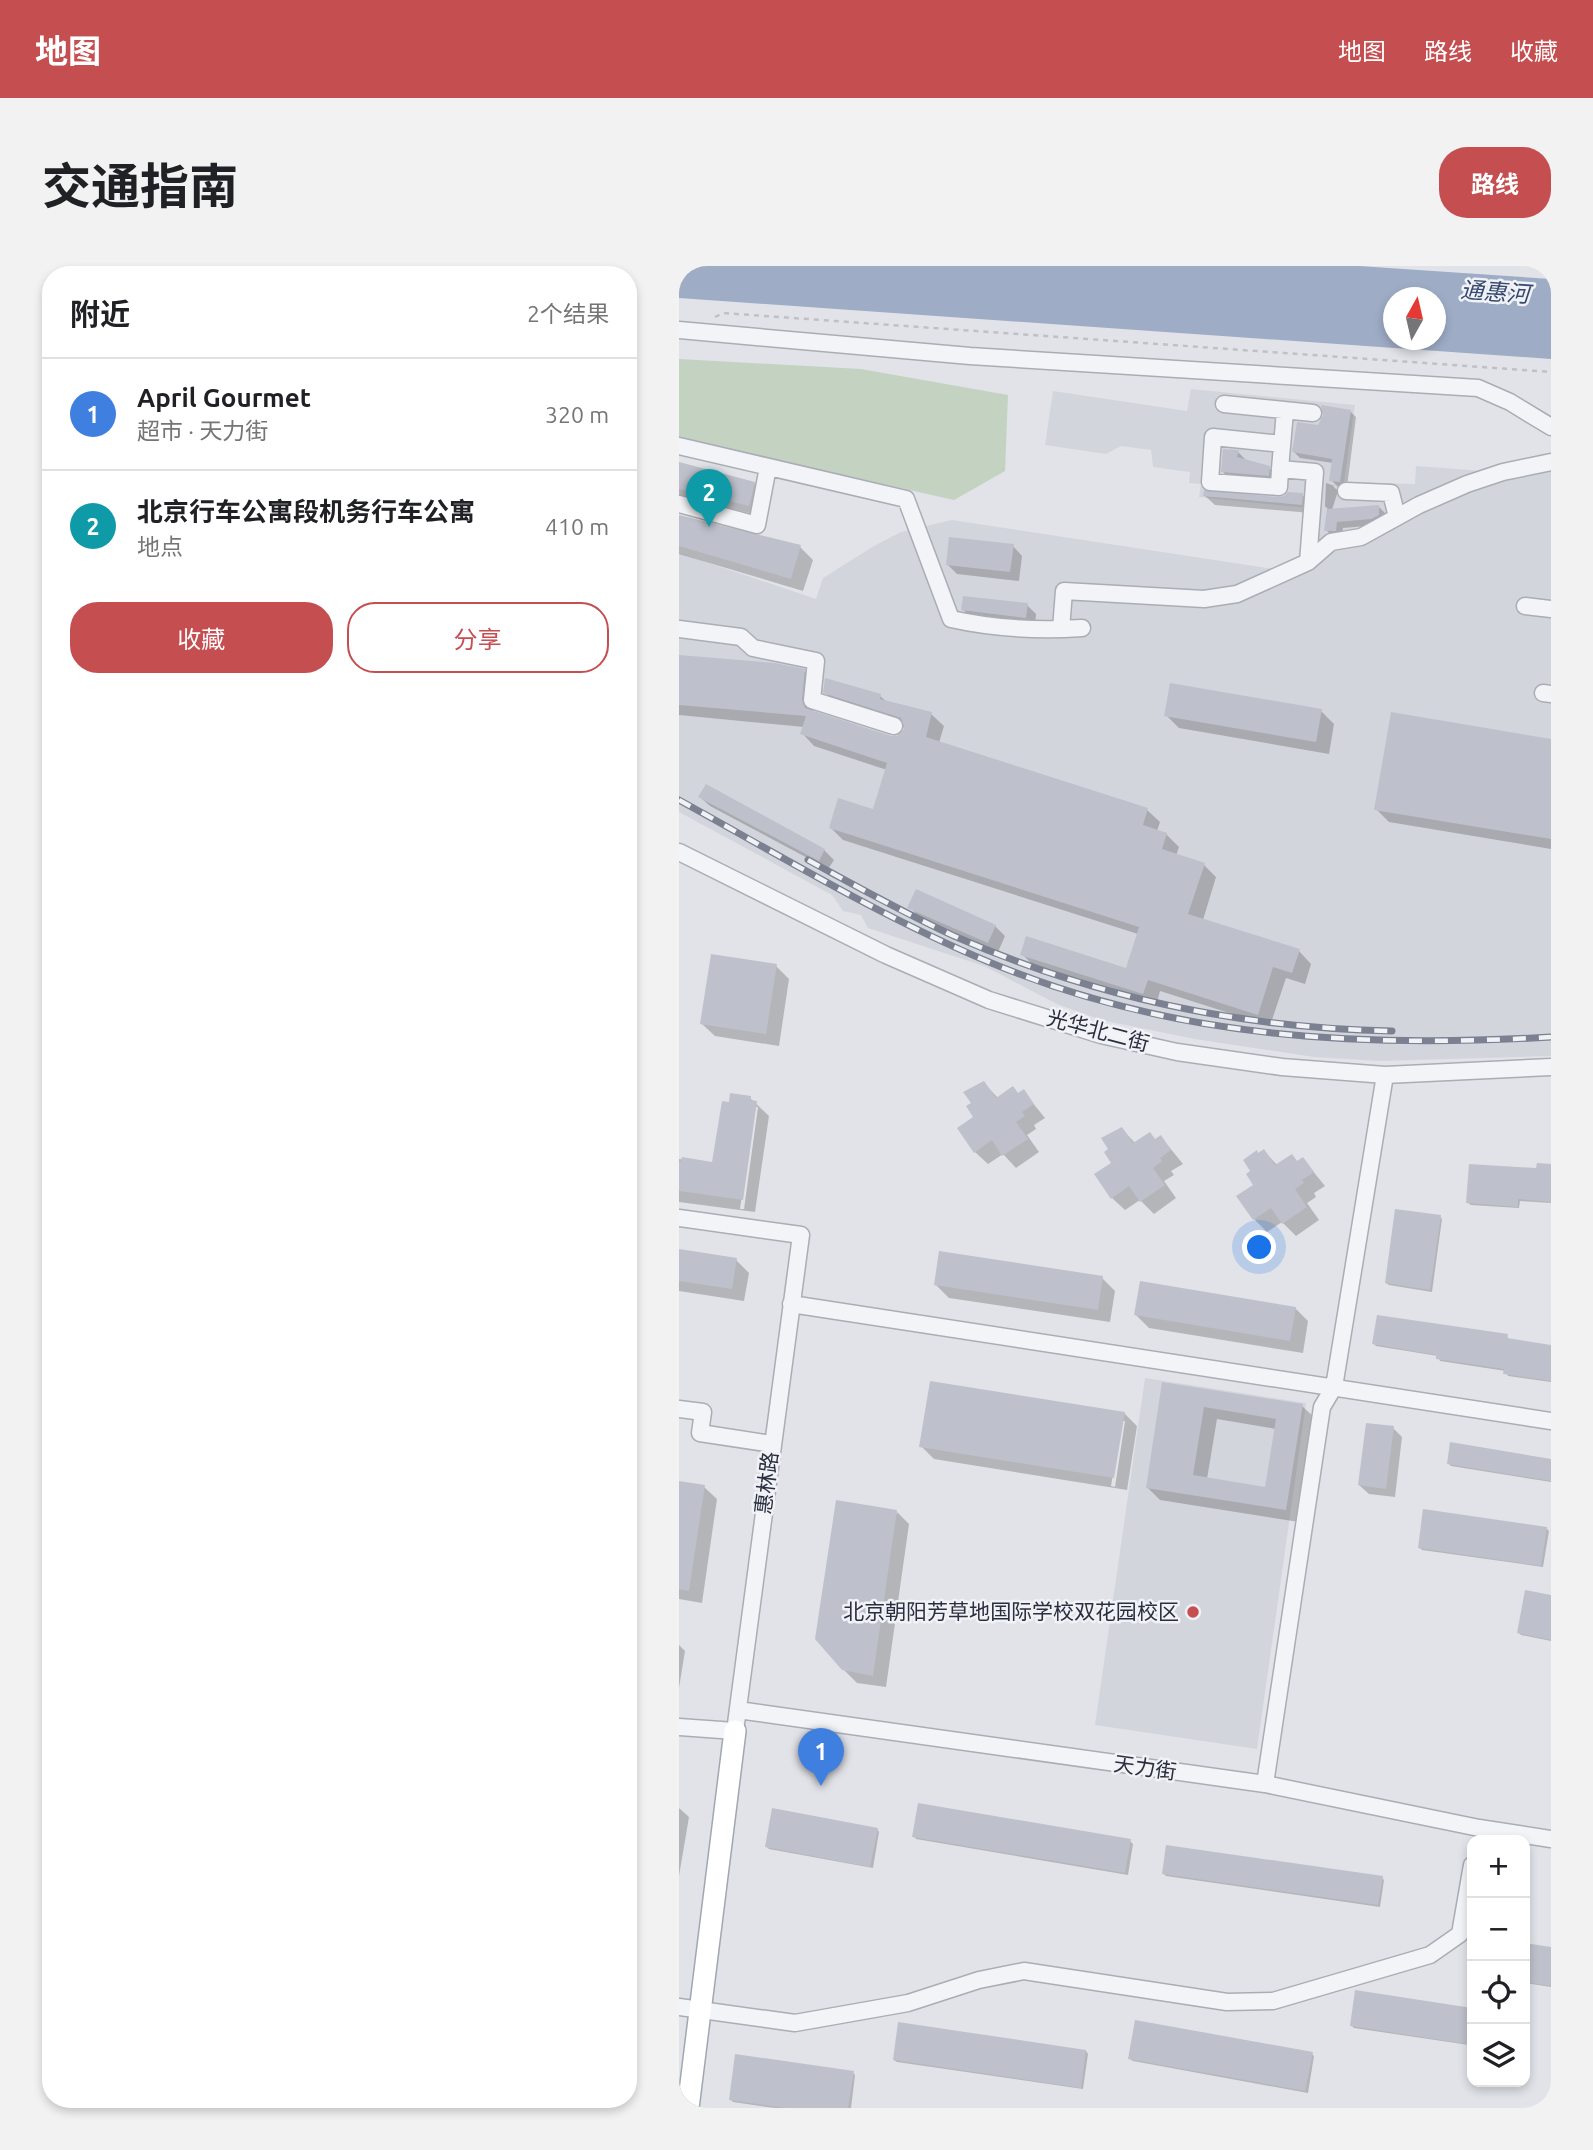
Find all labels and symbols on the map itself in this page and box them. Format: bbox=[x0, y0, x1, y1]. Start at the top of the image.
water label: 通惠河 bbox=[1460, 277, 1534, 307]
north arrow bbox=[1383, 287, 1446, 350]
pin: 2 bbox=[686, 469, 732, 527]
street label: 光华北二街 bbox=[1044, 1005, 1152, 1055]
your location bbox=[1242, 1230, 1276, 1264]
street label: 惠林路 bbox=[750, 1450, 782, 1516]
place label: 北京朝阳芳草地国际学校双花园校区 bbox=[843, 1599, 1179, 1623]
marker: 北京朝阳芳草地国际学校双花园校区 bbox=[1185, 1604, 1201, 1620]
pin: 1 bbox=[798, 1728, 844, 1786]
street label: 天力街 bbox=[1112, 1751, 1178, 1783]

